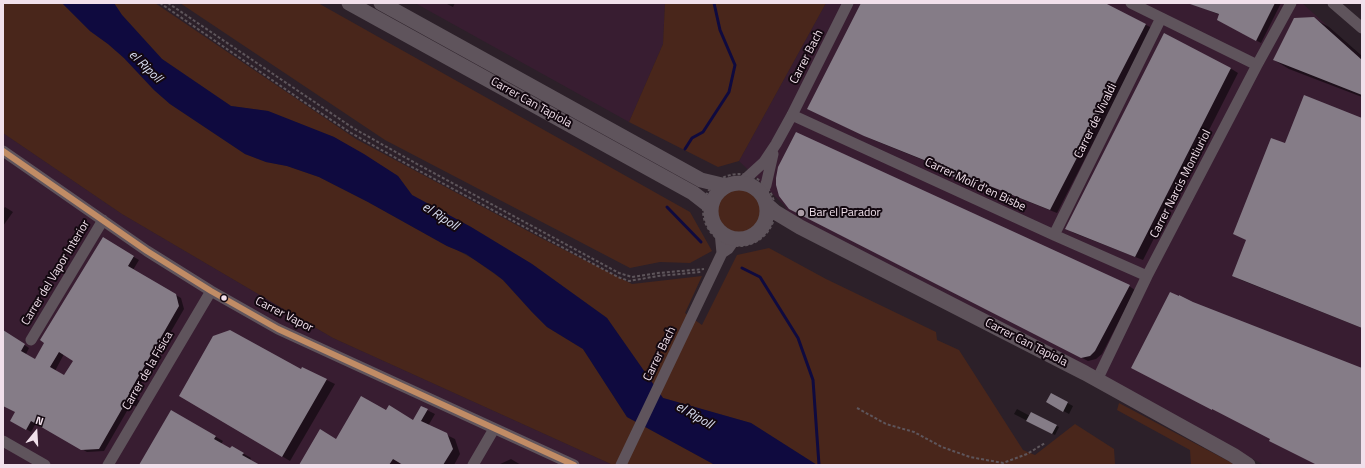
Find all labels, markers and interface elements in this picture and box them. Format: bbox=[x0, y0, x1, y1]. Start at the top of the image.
street label: Carrer Bach bbox=[787, 28, 827, 86]
water label: el Ripoll bbox=[125, 47, 165, 87]
street label: Carrer Can Tapiola bbox=[488, 75, 574, 131]
street label: Carrer de Vivaldi bbox=[1072, 81, 1120, 161]
street label: Carrer Narcis Montiuriol bbox=[1147, 127, 1215, 241]
street label: Carrer Molí d'en Bisbe bbox=[922, 155, 1028, 215]
water label: el Ripoll bbox=[419, 200, 461, 234]
place label: Bar el Parador bbox=[809, 206, 881, 220]
marker: Bar el Parador bbox=[796, 208, 806, 218]
street label: Carrer del Vapor Interior bbox=[19, 218, 93, 328]
unlabelled marker bbox=[219, 293, 229, 303]
street label: Carrer Vapor bbox=[253, 294, 315, 336]
street label: Carrer Can Tapiola bbox=[982, 316, 1070, 370]
street label: Carrer Bach bbox=[641, 324, 679, 384]
street label: Carrer de la Física bbox=[120, 329, 176, 413]
water label: el Ripoll bbox=[673, 399, 715, 433]
north arrow bbox=[16, 412, 56, 452]
text: N bbox=[34, 412, 46, 429]

